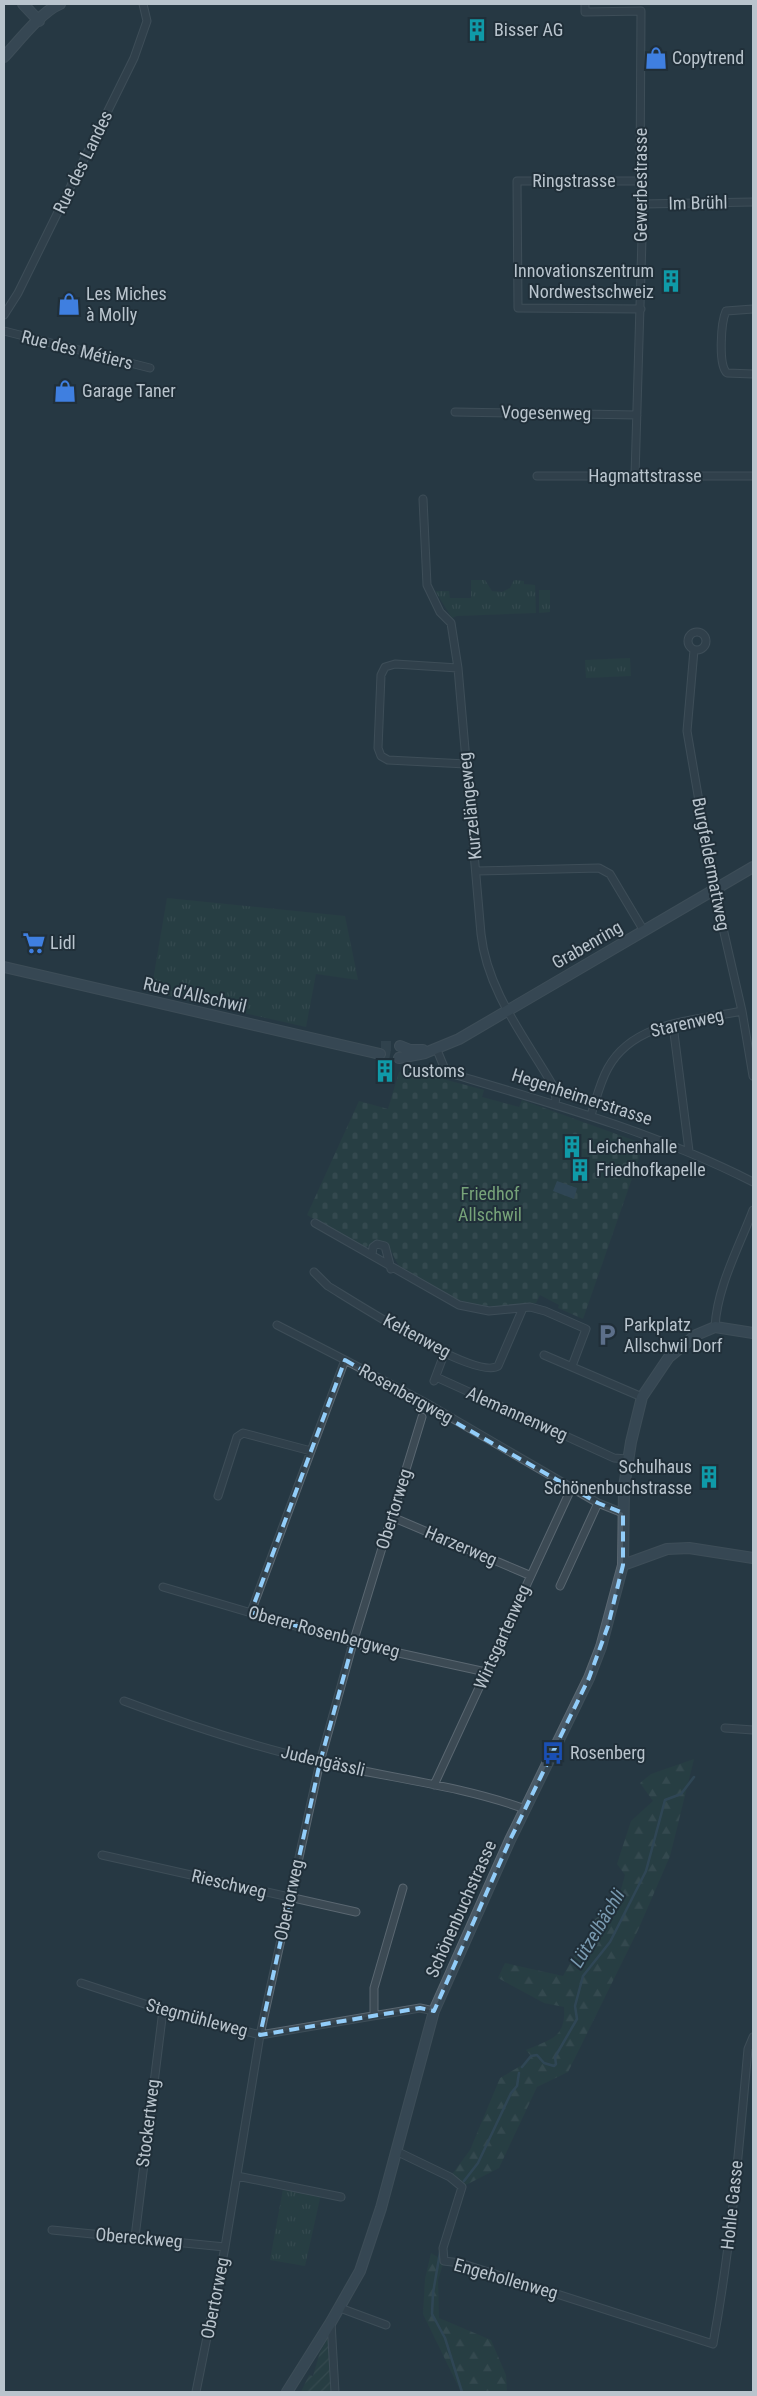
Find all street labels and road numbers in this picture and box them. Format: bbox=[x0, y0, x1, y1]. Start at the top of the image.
street label: Rue des Landes bbox=[49, 107, 117, 217]
street label: Gewerbestrasse bbox=[630, 128, 651, 242]
street label: Ringstrasse bbox=[532, 170, 616, 191]
street label: Im Brühl bbox=[668, 191, 728, 214]
street label: Rue des Métiers bbox=[19, 326, 135, 374]
street label: Vogesenweg bbox=[501, 401, 591, 424]
street label: Hagmattstrasse bbox=[588, 465, 702, 486]
street label: Kurzelängeweg bbox=[453, 751, 486, 861]
street label: Burgfeldermattweg bbox=[688, 795, 735, 932]
street label: Grabenring bbox=[548, 916, 626, 973]
street label: Rue d'Allschwil bbox=[141, 972, 249, 1017]
street label: Starenweg bbox=[648, 1004, 726, 1041]
street label: Hegenheimerstrasse bbox=[509, 1064, 655, 1129]
street label: Keltenweg bbox=[380, 1309, 455, 1362]
street label: Rosenbergweg bbox=[355, 1359, 457, 1428]
street label: Alemannenweg bbox=[463, 1382, 571, 1445]
street label: Obertorweg bbox=[371, 1466, 416, 1552]
street label: Harzerweg bbox=[422, 1521, 500, 1570]
street label: Wirtsgartenweg bbox=[469, 1581, 534, 1692]
street label: Oberer Rosenbergweg bbox=[246, 1601, 402, 1662]
street label: Judengässli bbox=[279, 1741, 367, 1780]
street label: Schönenbuchstrasse bbox=[421, 1837, 500, 1981]
street label: Obertorweg bbox=[270, 1857, 307, 1943]
street label: Rieschweg bbox=[190, 1865, 269, 1902]
street label: Stegmühleweg bbox=[144, 1994, 250, 2041]
street label: Stockertweg bbox=[132, 2078, 163, 2168]
street label: Hohle Gasse bbox=[716, 2159, 747, 2251]
street label: Obereckweg bbox=[95, 2223, 183, 2252]
street label: Engehollenweg bbox=[452, 2254, 561, 2303]
street label: Obertorweg bbox=[196, 2255, 233, 2341]

